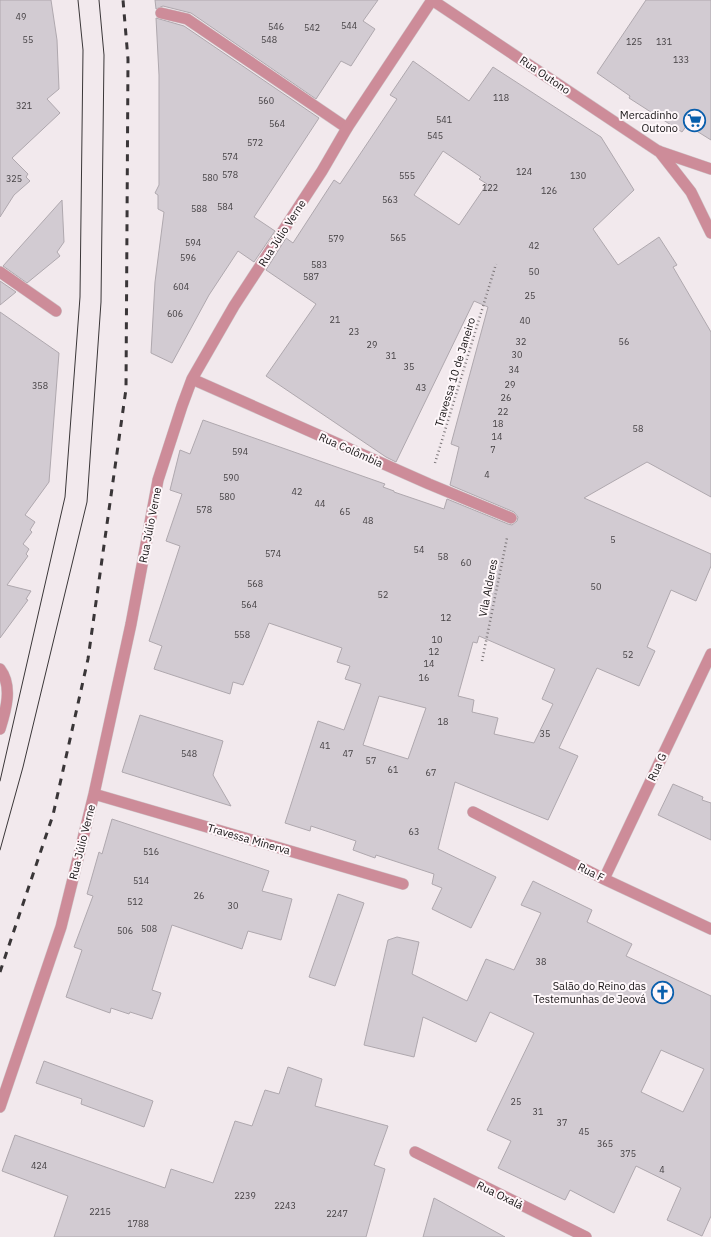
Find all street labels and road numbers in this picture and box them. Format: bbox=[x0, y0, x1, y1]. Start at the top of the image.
street label: Rua Outono bbox=[517, 53, 573, 97]
street label: Rua Júlio Verne bbox=[255, 197, 309, 269]
street label: Travessa 10 de Janeiro bbox=[432, 316, 478, 428]
street label: Rua Colômbia bbox=[317, 430, 385, 470]
street label: Rua Júlio Verne bbox=[136, 486, 164, 564]
street label: Vila Alderes bbox=[476, 558, 500, 618]
street label: Rua G bbox=[644, 751, 670, 783]
street label: Rua Júlio Verne bbox=[66, 803, 98, 881]
street label: Travessa Minerva bbox=[206, 821, 292, 858]
street label: Rua F bbox=[575, 859, 607, 885]
street label: Rua Oxalá bbox=[475, 1178, 526, 1212]

